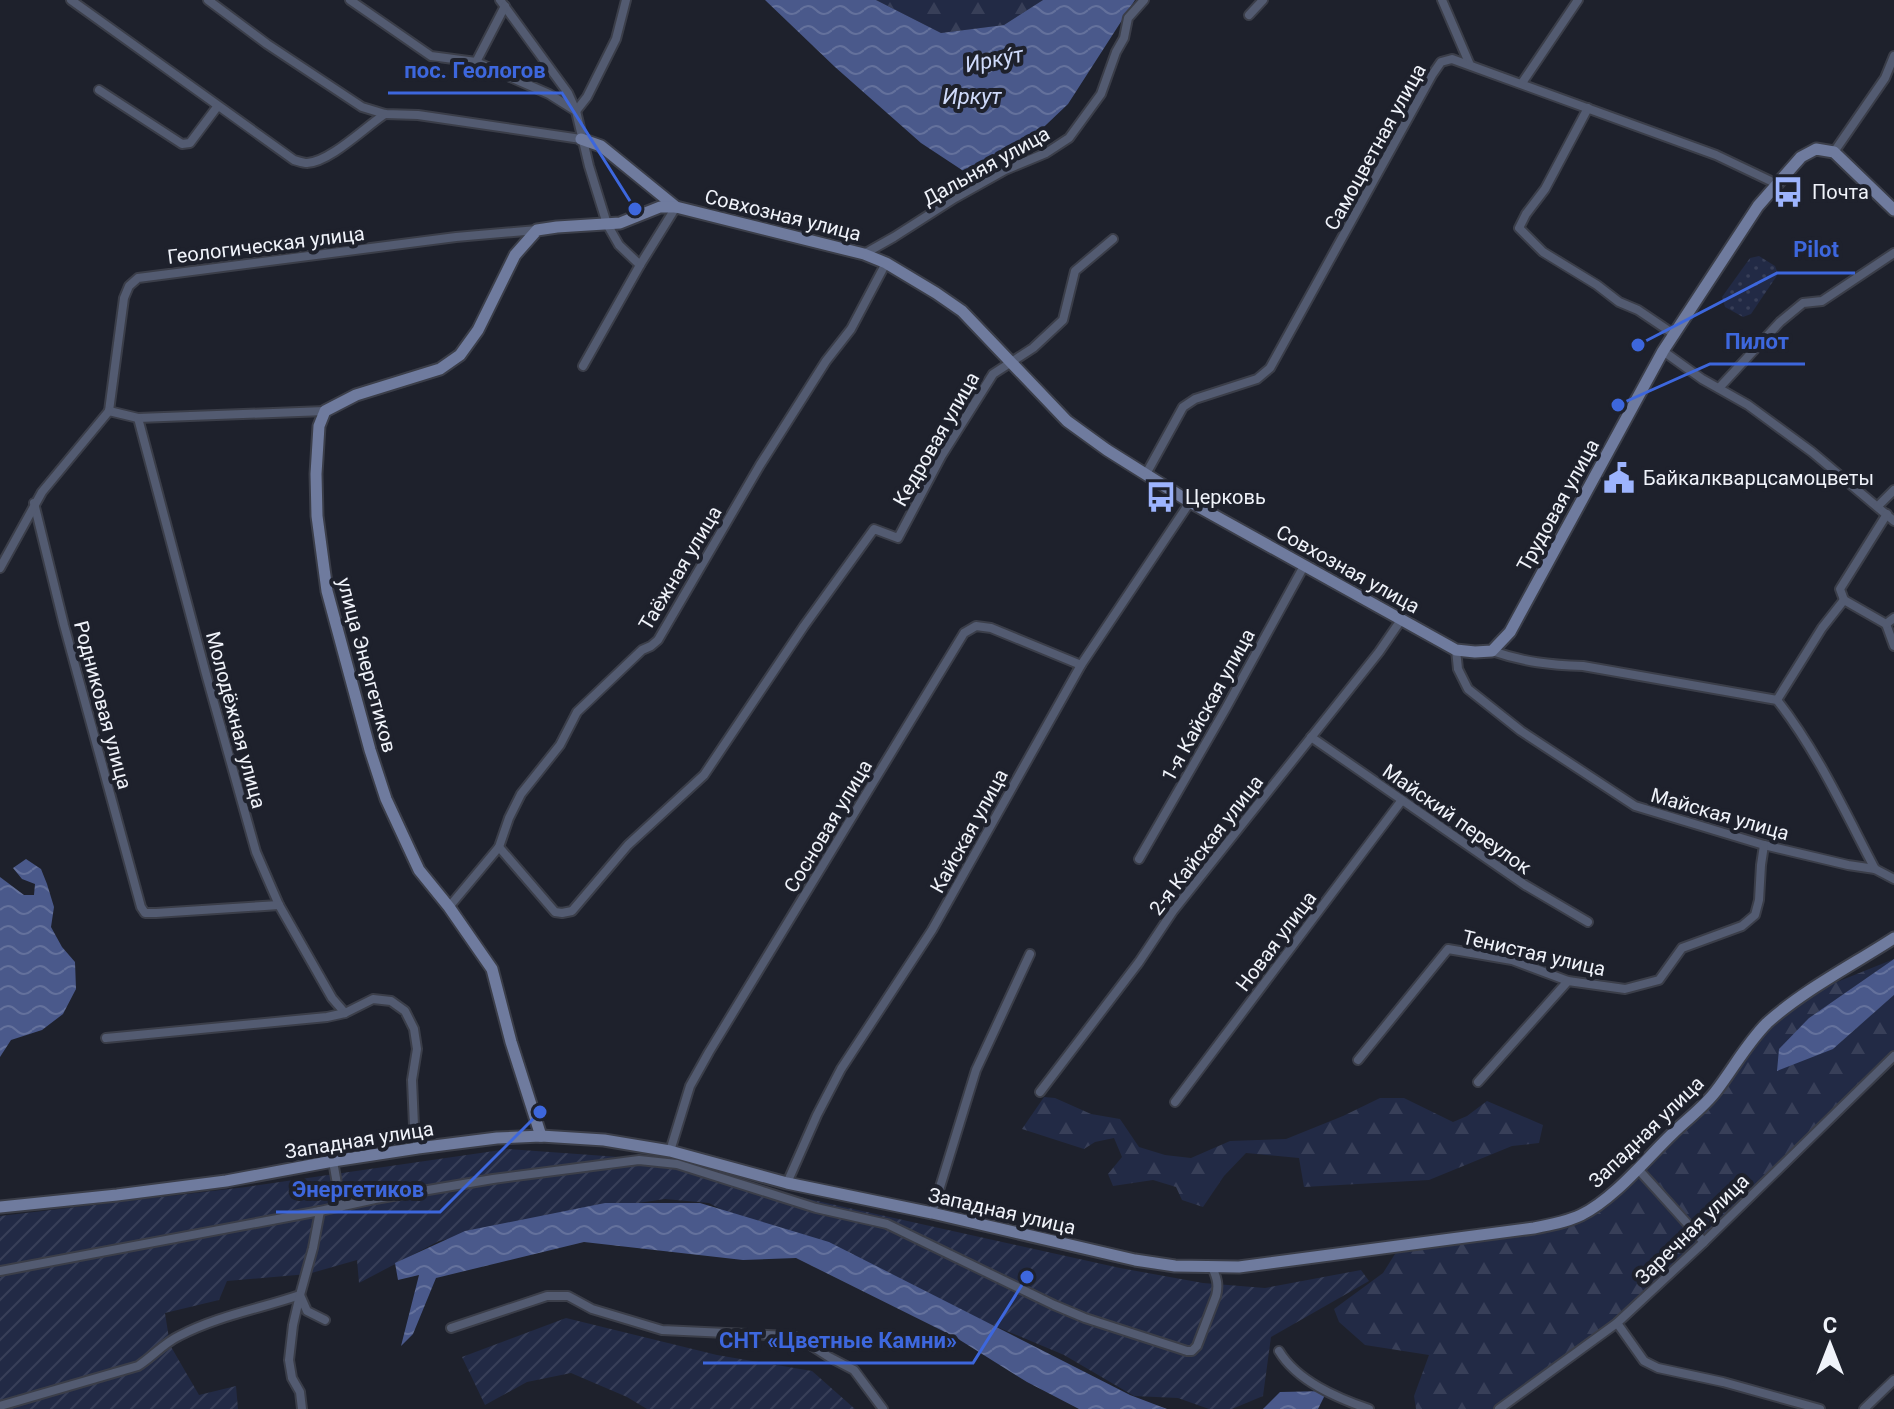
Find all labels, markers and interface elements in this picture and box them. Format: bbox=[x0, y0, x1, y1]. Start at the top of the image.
water label: Ирку́т bbox=[963, 41, 1026, 77]
callout: пос. Геологов bbox=[388, 47, 562, 93]
text: пос. Геологов bbox=[404, 58, 546, 83]
street label: Самоцветная улица bbox=[1319, 59, 1431, 235]
water label: Иркут bbox=[942, 84, 1002, 109]
street label: Дальняя улица bbox=[918, 121, 1054, 211]
bus stop icon: Почта bbox=[1771, 175, 1805, 209]
place label: Почта bbox=[1812, 180, 1869, 204]
street label: Совхозная улица bbox=[702, 184, 864, 246]
street label: Геологическая улица bbox=[166, 221, 366, 269]
callout: Pilot bbox=[1777, 227, 1855, 273]
text: Pilot bbox=[1793, 237, 1839, 262]
callout: Пилот bbox=[1710, 318, 1805, 364]
text: Пилот bbox=[1725, 329, 1789, 354]
street label: Кедровая улица bbox=[888, 368, 984, 510]
street label: Трудовая улица bbox=[1512, 435, 1604, 575]
public building icon: Байкалкварцсамоцветы bbox=[1602, 461, 1636, 495]
place label: Байкалкварцсамоцветы bbox=[1643, 466, 1874, 490]
bus stop icon: Церковь bbox=[1144, 480, 1178, 514]
place label: Церковь bbox=[1185, 485, 1266, 509]
street label: Таёжная улица bbox=[633, 501, 727, 635]
street label: Совхозная улица bbox=[1272, 520, 1424, 618]
street label: улица Энергетиков bbox=[332, 575, 402, 755]
street label: Родниковая улица bbox=[69, 618, 137, 792]
street label: 1-я Кайская улица bbox=[1156, 624, 1260, 786]
street label: Молодёжная улица bbox=[201, 629, 271, 811]
street label: Сосновая улица bbox=[779, 755, 877, 897]
street label: Майский переулок bbox=[1378, 759, 1536, 879]
street label: Кайская улица bbox=[925, 765, 1013, 897]
street label: 2-я Кайская улица bbox=[1144, 770, 1268, 920]
street label: Майская улица bbox=[1648, 783, 1792, 845]
street label: Новая улица bbox=[1231, 886, 1321, 996]
street label: Тенистая улица bbox=[1460, 925, 1608, 981]
street label: Западная улица bbox=[1584, 1071, 1708, 1193]
street label: Западная улица bbox=[283, 1116, 435, 1164]
callout: Энергетиков bbox=[276, 1166, 440, 1212]
street label: Заречная улица bbox=[1630, 1169, 1754, 1289]
text: Энергетиков bbox=[292, 1177, 424, 1202]
street label: Западная улица bbox=[926, 1182, 1078, 1240]
north arrow bbox=[1790, 1305, 1870, 1385]
text: С bbox=[1823, 1313, 1837, 1338]
callout: СНТ «Цветные Камни» bbox=[703, 1317, 973, 1363]
text: СНТ «Цветные Камни» bbox=[719, 1328, 957, 1353]

